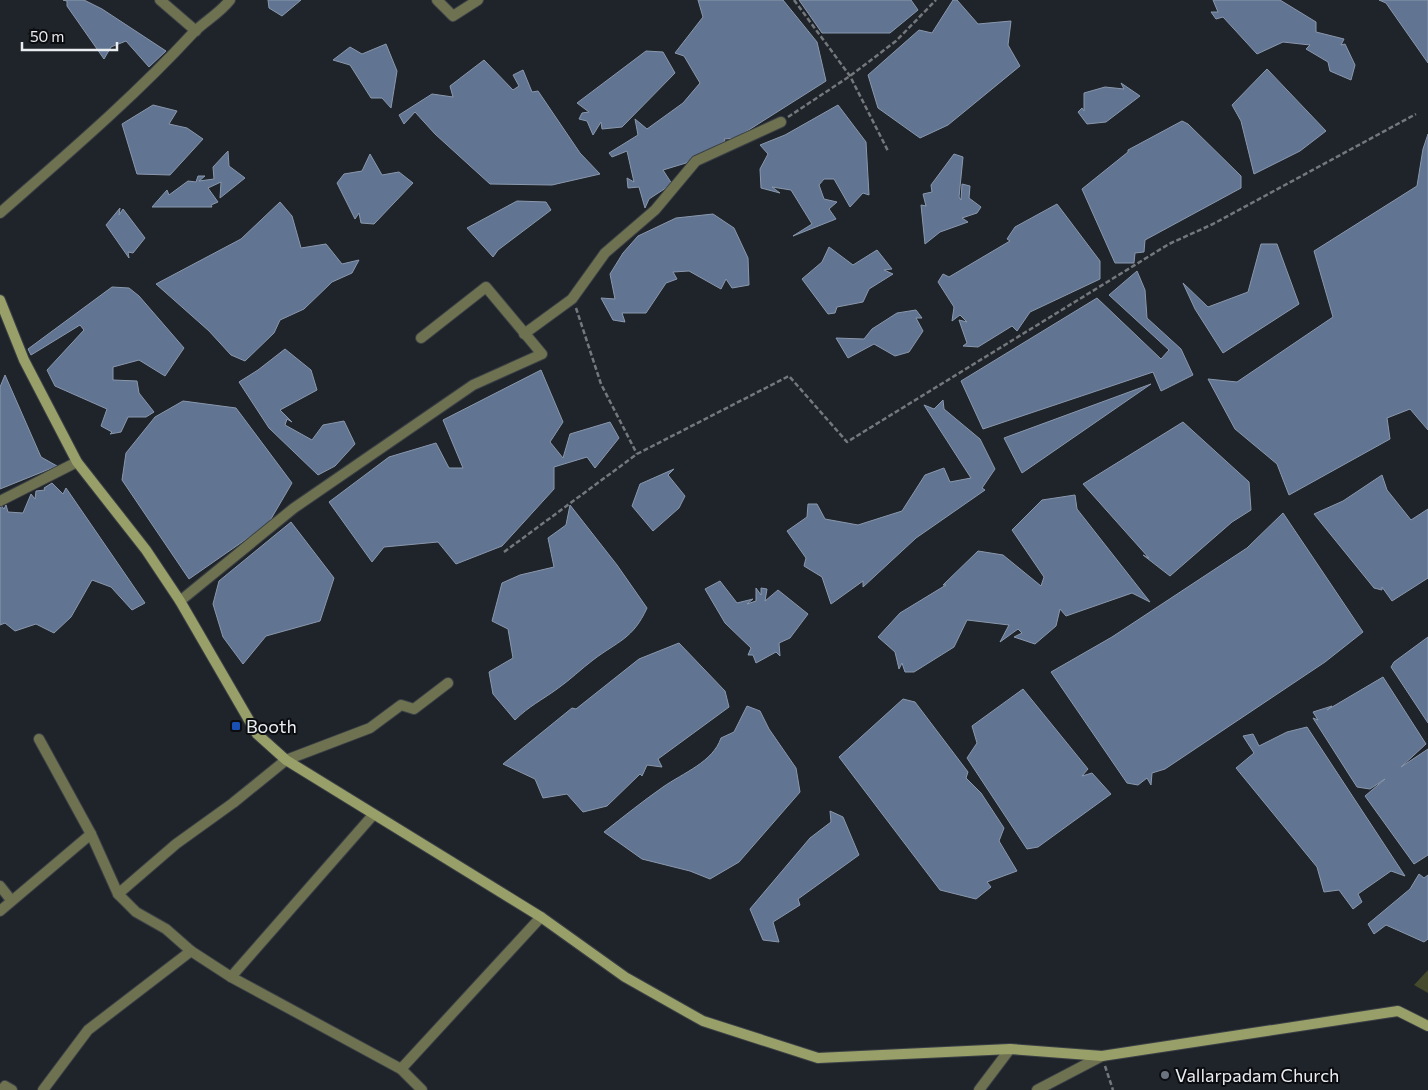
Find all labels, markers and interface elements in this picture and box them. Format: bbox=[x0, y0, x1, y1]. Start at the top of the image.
scale bar bbox=[22, 20, 118, 52]
text: 50 m bbox=[30, 27, 64, 45]
place label: Booth bbox=[246, 715, 297, 737]
marker: Booth bbox=[230, 720, 242, 732]
place label: Vallarpadam Church bbox=[1175, 1064, 1339, 1086]
marker: Vallarpadam Church bbox=[1159, 1069, 1171, 1081]

